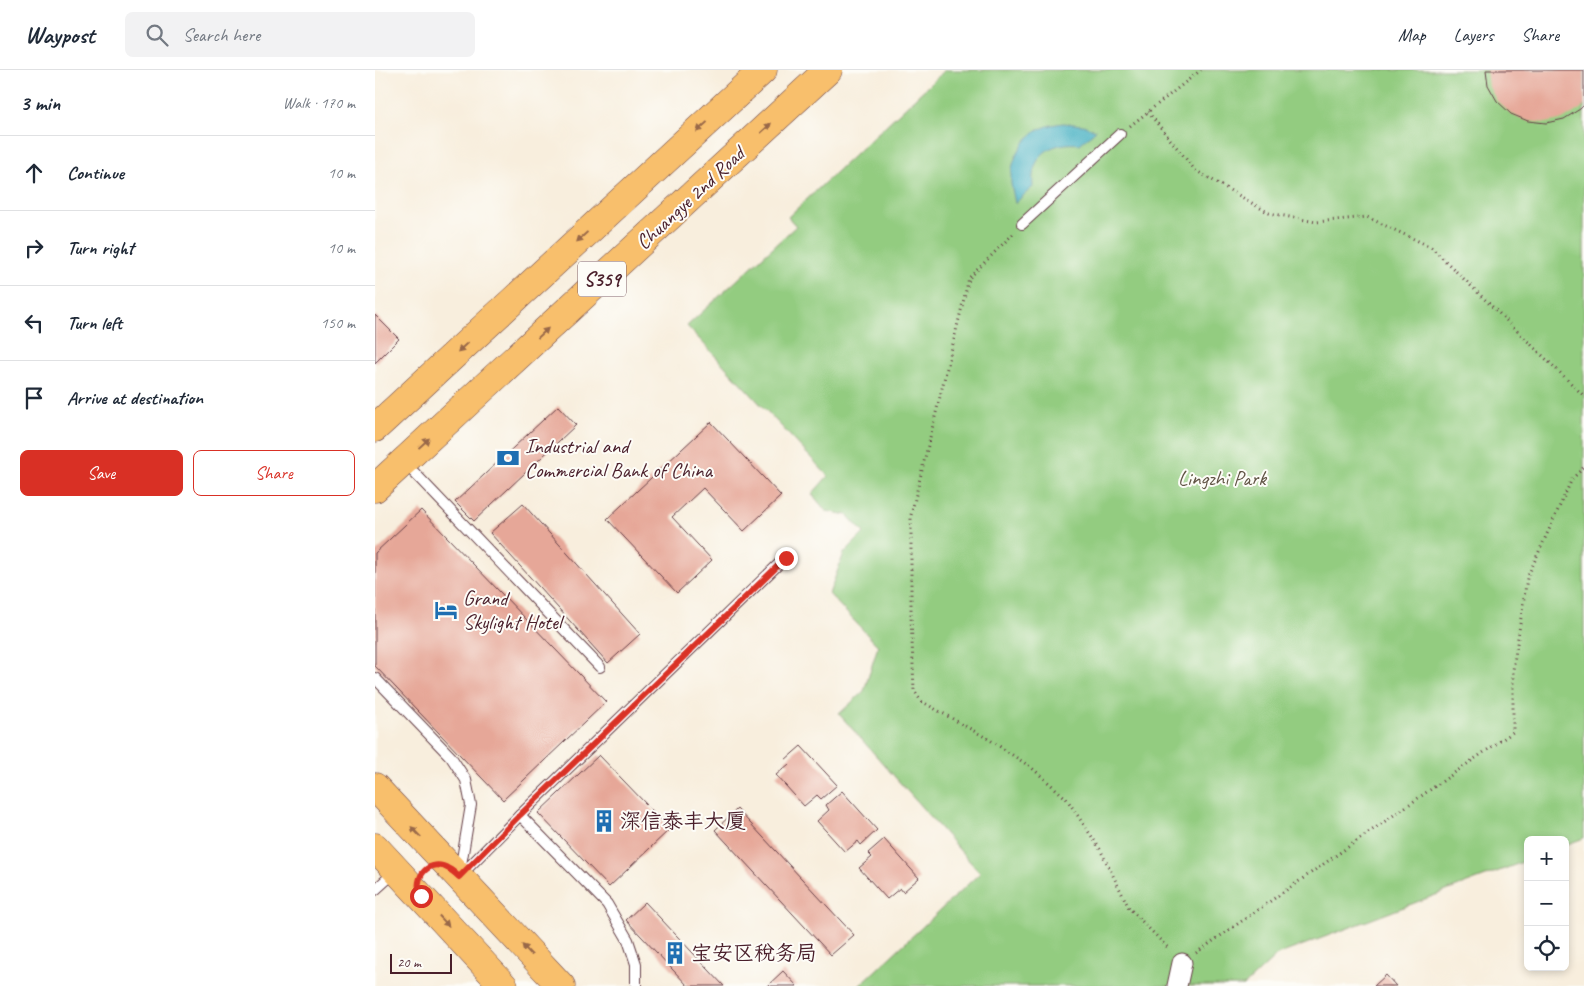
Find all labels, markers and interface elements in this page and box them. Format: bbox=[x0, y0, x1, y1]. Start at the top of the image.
search box bbox=[125, 12, 475, 57]
text: Waypost bbox=[25, 20, 95, 50]
icon: search bbox=[143, 21, 171, 49]
text: Search here bbox=[183, 23, 260, 47]
text: Map bbox=[1398, 24, 1426, 46]
text: Layers bbox=[1454, 24, 1493, 46]
text: Share bbox=[1521, 24, 1559, 46]
text: 3 min bbox=[20, 90, 60, 116]
text: Walk · 170 m bbox=[283, 93, 355, 113]
one-way arrow bbox=[696, 121, 708, 133]
one-way arrow bbox=[759, 122, 771, 134]
street label: Chuangye 2nd Road bbox=[630, 139, 752, 255]
icon: ahead bbox=[20, 159, 48, 187]
text: Continue bbox=[67, 161, 124, 185]
text: 10 m bbox=[328, 163, 355, 183]
one-way arrow bbox=[577, 231, 589, 243]
icon: right bbox=[20, 234, 48, 262]
text: Turn right bbox=[67, 236, 134, 260]
text: 10 m bbox=[328, 238, 355, 258]
road number: S359 bbox=[578, 262, 626, 296]
icon: left bbox=[20, 309, 48, 337]
text: Turn left bbox=[67, 311, 122, 335]
text: 150 m bbox=[321, 313, 355, 333]
one-way arrow bbox=[537, 327, 549, 339]
one-way arrow bbox=[457, 341, 469, 353]
icon: arrive bbox=[20, 384, 48, 412]
text: Arrive at destination bbox=[67, 386, 203, 410]
place label: Industrial and Commercial Bank of China bbox=[525, 433, 713, 483]
one-way arrow bbox=[417, 437, 429, 449]
bank icon: Industrial and Commercial Bank of China bbox=[495, 445, 521, 471]
button: Save bbox=[20, 450, 183, 496]
button: Share bbox=[193, 450, 355, 496]
park label: Lingzhi Park bbox=[1178, 465, 1267, 491]
route end bbox=[775, 547, 798, 570]
place label: Grand Skylight Hotel bbox=[463, 585, 565, 635]
hotel icon: Grand Skylight Hotel bbox=[433, 597, 459, 623]
building icon: 深信泰丰大厦 bbox=[591, 808, 617, 834]
place label: 深信泰丰大厦 bbox=[620, 808, 746, 834]
one-way arrow bbox=[410, 826, 422, 838]
map controls bbox=[1524, 836, 1569, 971]
button: + bbox=[1524, 836, 1569, 881]
button: − bbox=[1524, 881, 1569, 926]
route start bbox=[410, 885, 433, 908]
one-way arrow bbox=[438, 915, 450, 927]
button: locate bbox=[1524, 926, 1569, 971]
building icon: 宝安区税务局 bbox=[662, 940, 688, 966]
place label: 宝安区税务局 bbox=[691, 940, 817, 966]
one-way arrow bbox=[521, 945, 533, 957]
scale bar bbox=[390, 951, 453, 974]
text: 20 m bbox=[397, 954, 421, 971]

